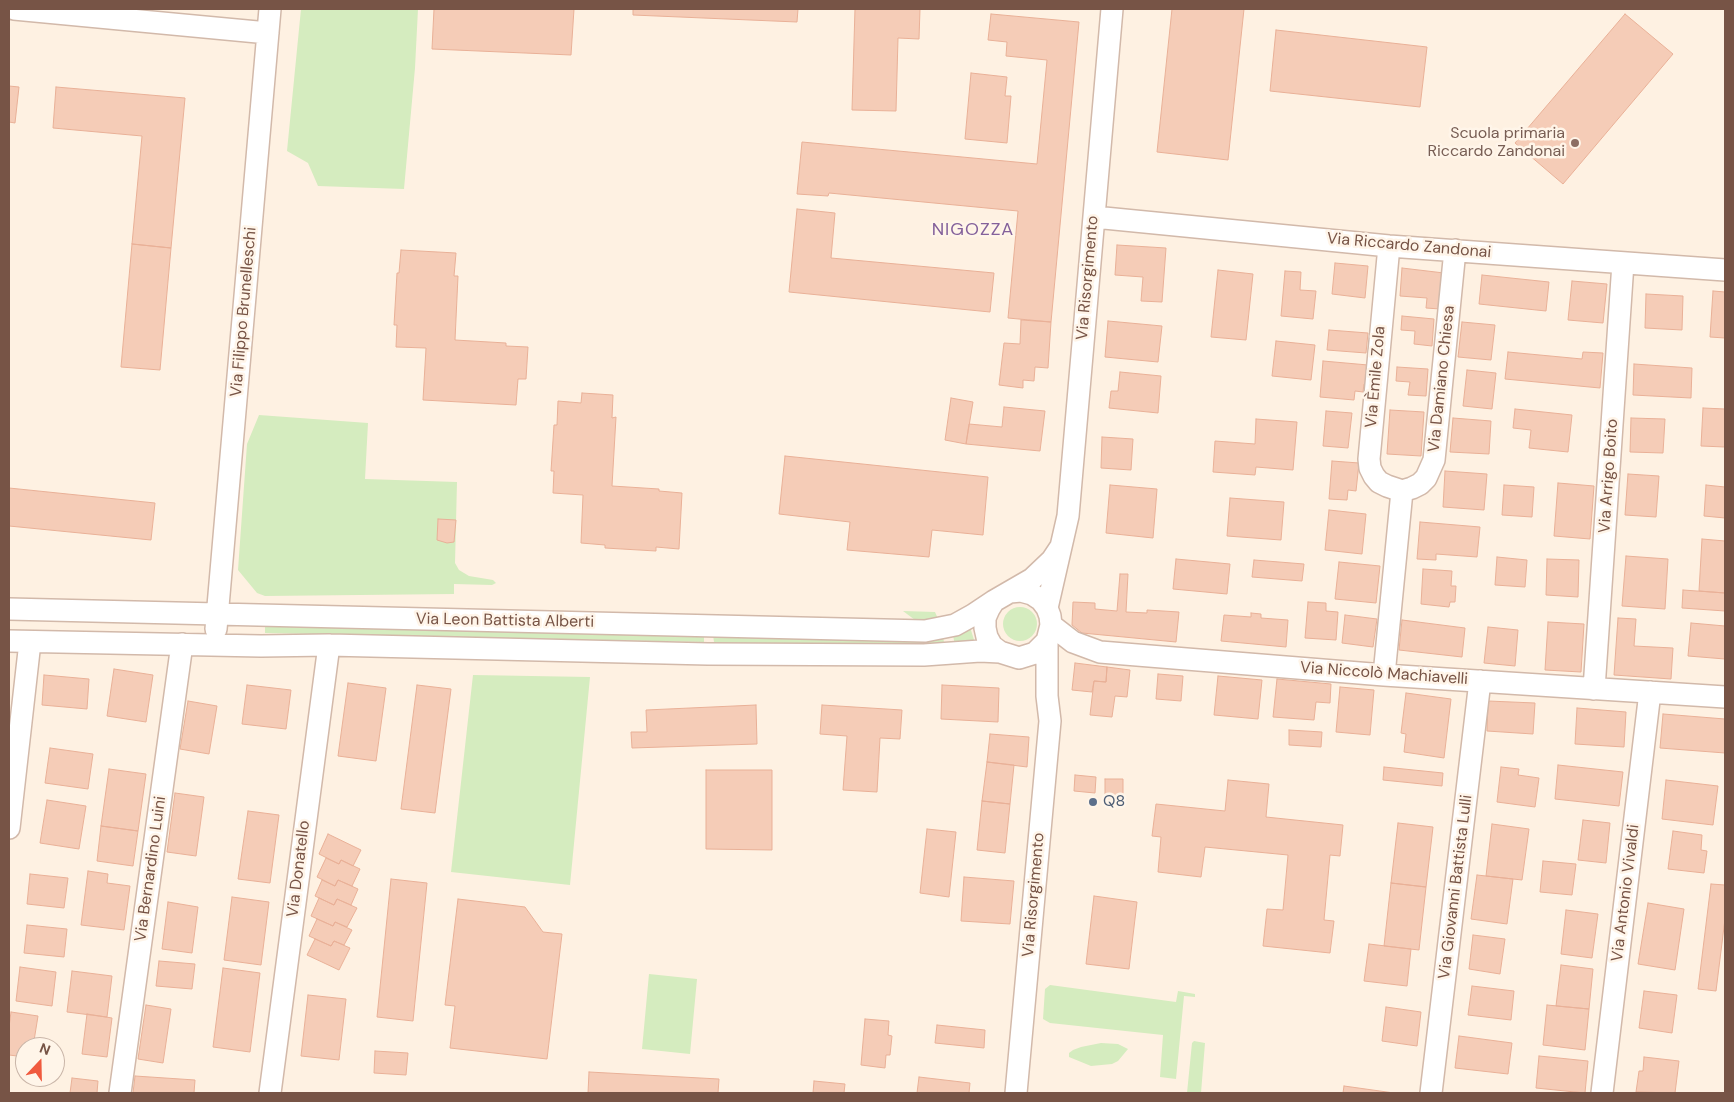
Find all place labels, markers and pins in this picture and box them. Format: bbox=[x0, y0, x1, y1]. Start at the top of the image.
place label: Scuola primaria Riccardo Zandonai bbox=[1427, 124, 1565, 162]
marker: Scuola primaria Riccardo Zandonai bbox=[1569, 137, 1581, 149]
place label: Q8 bbox=[1103, 792, 1125, 812]
marker: Q8 bbox=[1087, 796, 1099, 808]

